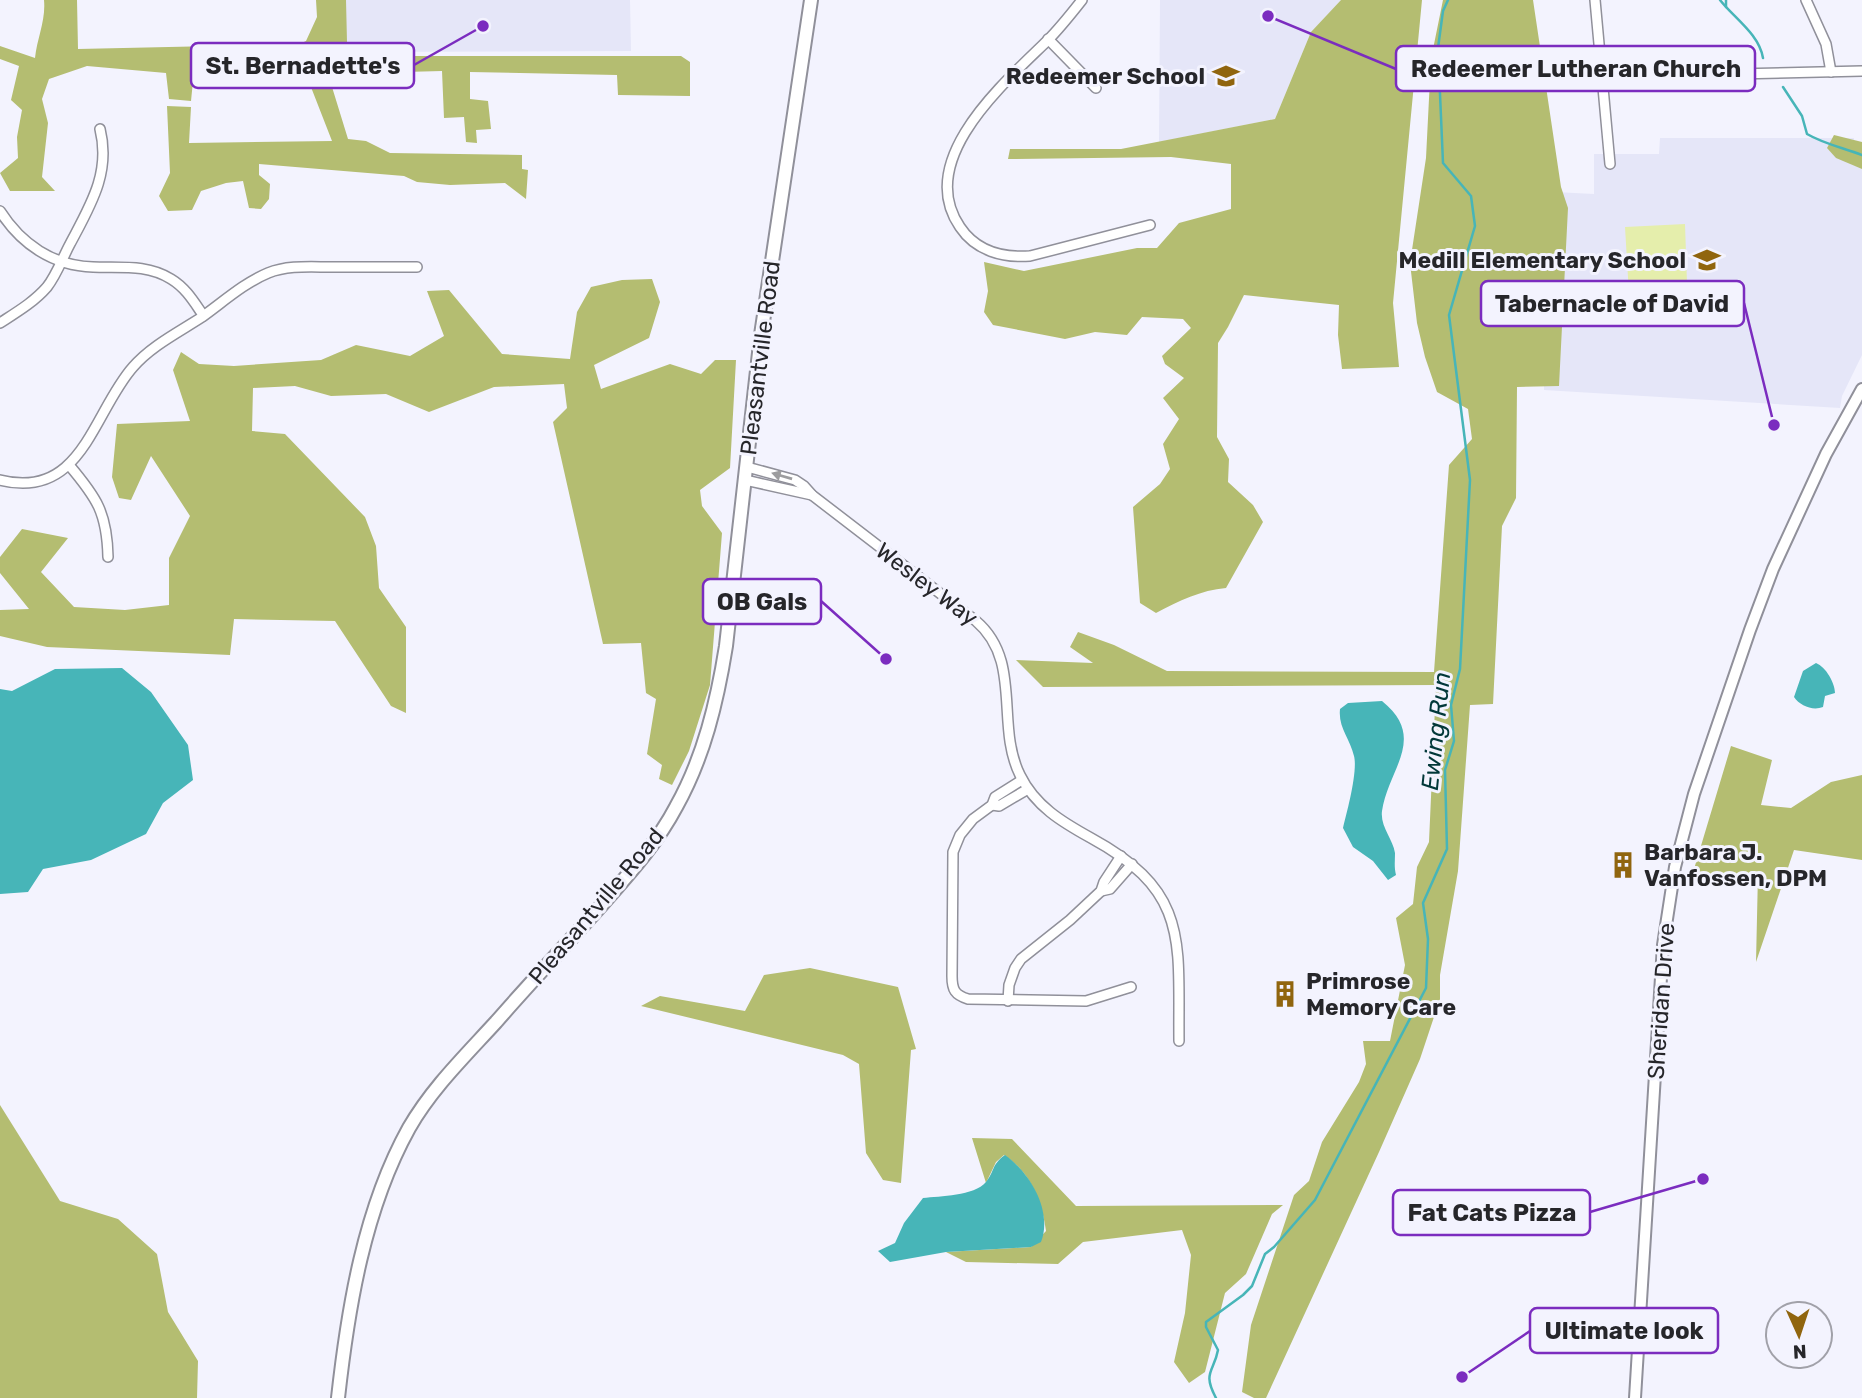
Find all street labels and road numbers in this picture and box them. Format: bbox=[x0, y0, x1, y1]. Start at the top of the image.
street label: Pleasantville Road bbox=[734, 259, 786, 457]
street label: Wesley Way bbox=[870, 536, 984, 632]
street label: Pleasantville Road bbox=[522, 822, 670, 990]
street label: Sheridan Drive bbox=[1642, 922, 1680, 1080]

